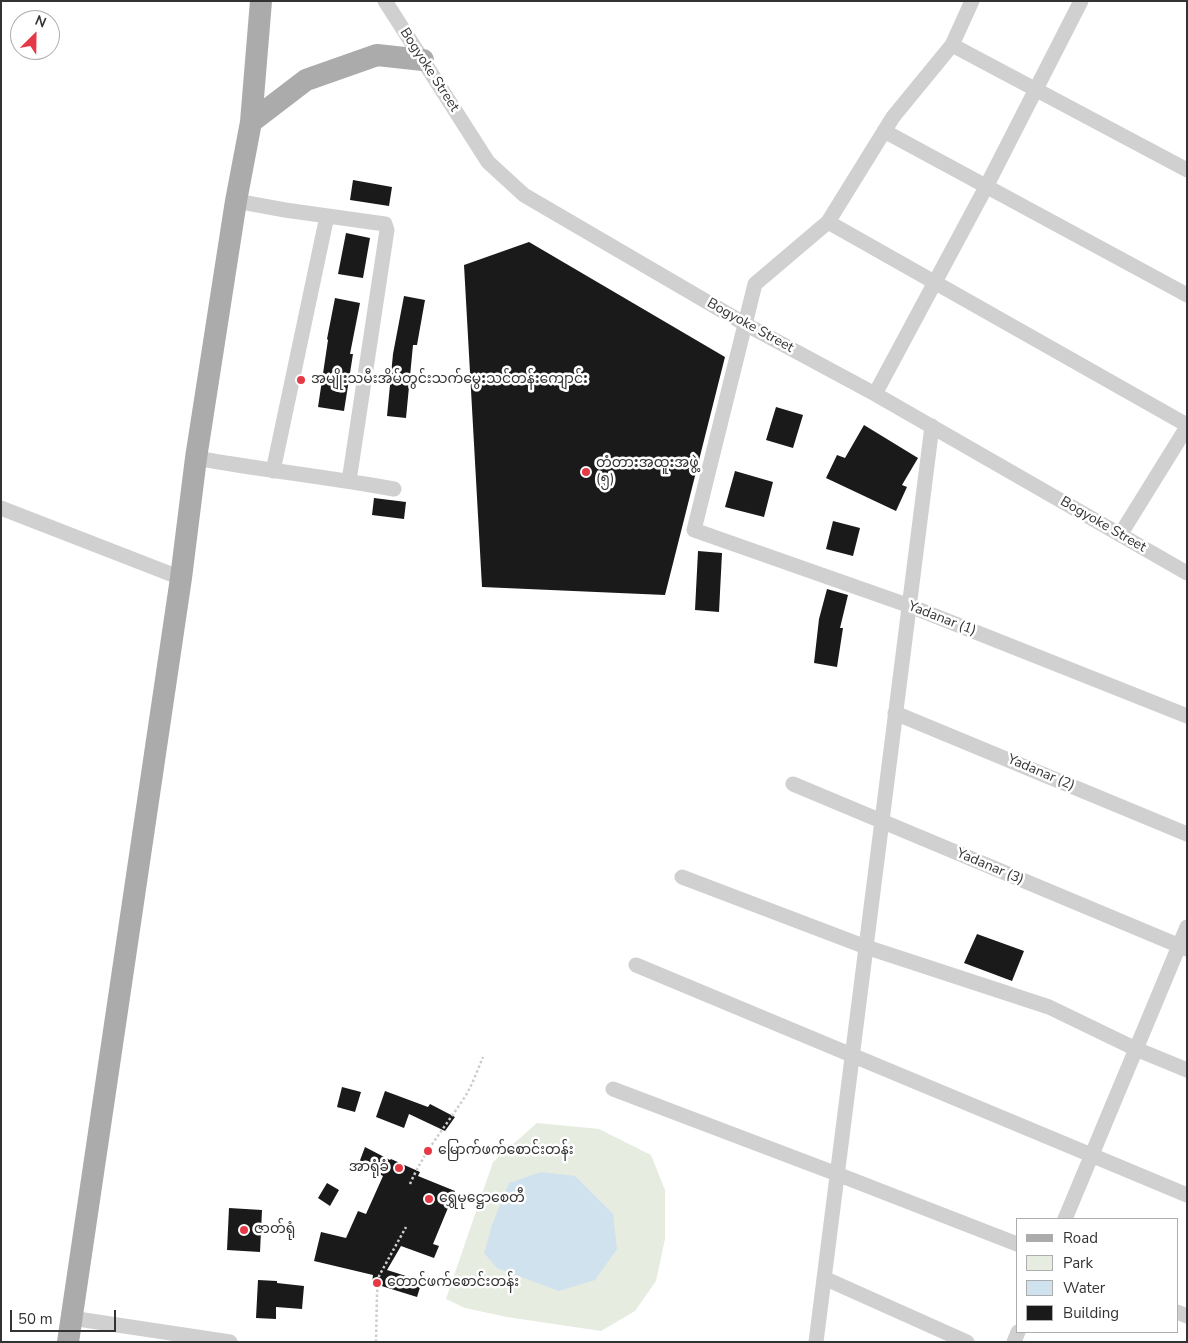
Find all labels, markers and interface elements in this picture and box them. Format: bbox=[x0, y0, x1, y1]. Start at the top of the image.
north arrow bbox=[10, 10, 60, 60]
text: N bbox=[32, 11, 49, 32]
street label: Bogyoke Street bbox=[396, 25, 462, 115]
street label: Bogyoke Street bbox=[704, 295, 796, 357]
place label: အမျိုးသမီးအိမ်တွင်းသက်မွေးသင်တန်းကျောင်း bbox=[311, 372, 588, 388]
marker: အမျိုးသမီးအိမ်တွင်းသက်မွေးသင်တန်းကျောင်း bbox=[295, 374, 307, 386]
place label: တံတားအထူးအဖွဲ့ (၅) bbox=[596, 456, 699, 488]
marker: တံတားအထူးအဖွဲ့ (၅) bbox=[580, 466, 592, 478]
street label: Bogyoke Street bbox=[1057, 494, 1149, 556]
street label: Yadanar (1) bbox=[906, 598, 978, 640]
street label: Yadanar (2) bbox=[1005, 751, 1077, 795]
street label: Yadanar (3) bbox=[954, 845, 1026, 889]
place label: မြောက်ဖက်စောင်းတန်း bbox=[438, 1143, 574, 1159]
marker: မြောက်ဖက်စောင်းတန်း bbox=[422, 1145, 434, 1157]
place label: အာရုံခံ bbox=[349, 1160, 389, 1176]
marker: အာရုံခံ bbox=[393, 1162, 405, 1174]
place label: ရွှေမုဋ္ဌောစေတီ bbox=[439, 1191, 525, 1207]
marker: ရွှေမုဋ္ဌောစေတီ bbox=[423, 1193, 435, 1205]
legend bbox=[1016, 1218, 1178, 1333]
place label: ဇာတ်ရုံ bbox=[254, 1222, 295, 1238]
marker: ဇာတ်ရုံ bbox=[238, 1224, 250, 1236]
text: Road bbox=[1063, 1228, 1098, 1248]
text: Park bbox=[1063, 1253, 1093, 1273]
place label: တောင်ဖက်စောင်းတန်း bbox=[387, 1275, 519, 1291]
marker: တောင်ဖက်စောင်းတန်း bbox=[371, 1277, 383, 1289]
text: Water bbox=[1063, 1278, 1105, 1298]
scale bar bbox=[12, 1300, 119, 1332]
text: Building bbox=[1063, 1303, 1119, 1323]
text: 50 m bbox=[18, 1309, 53, 1329]

